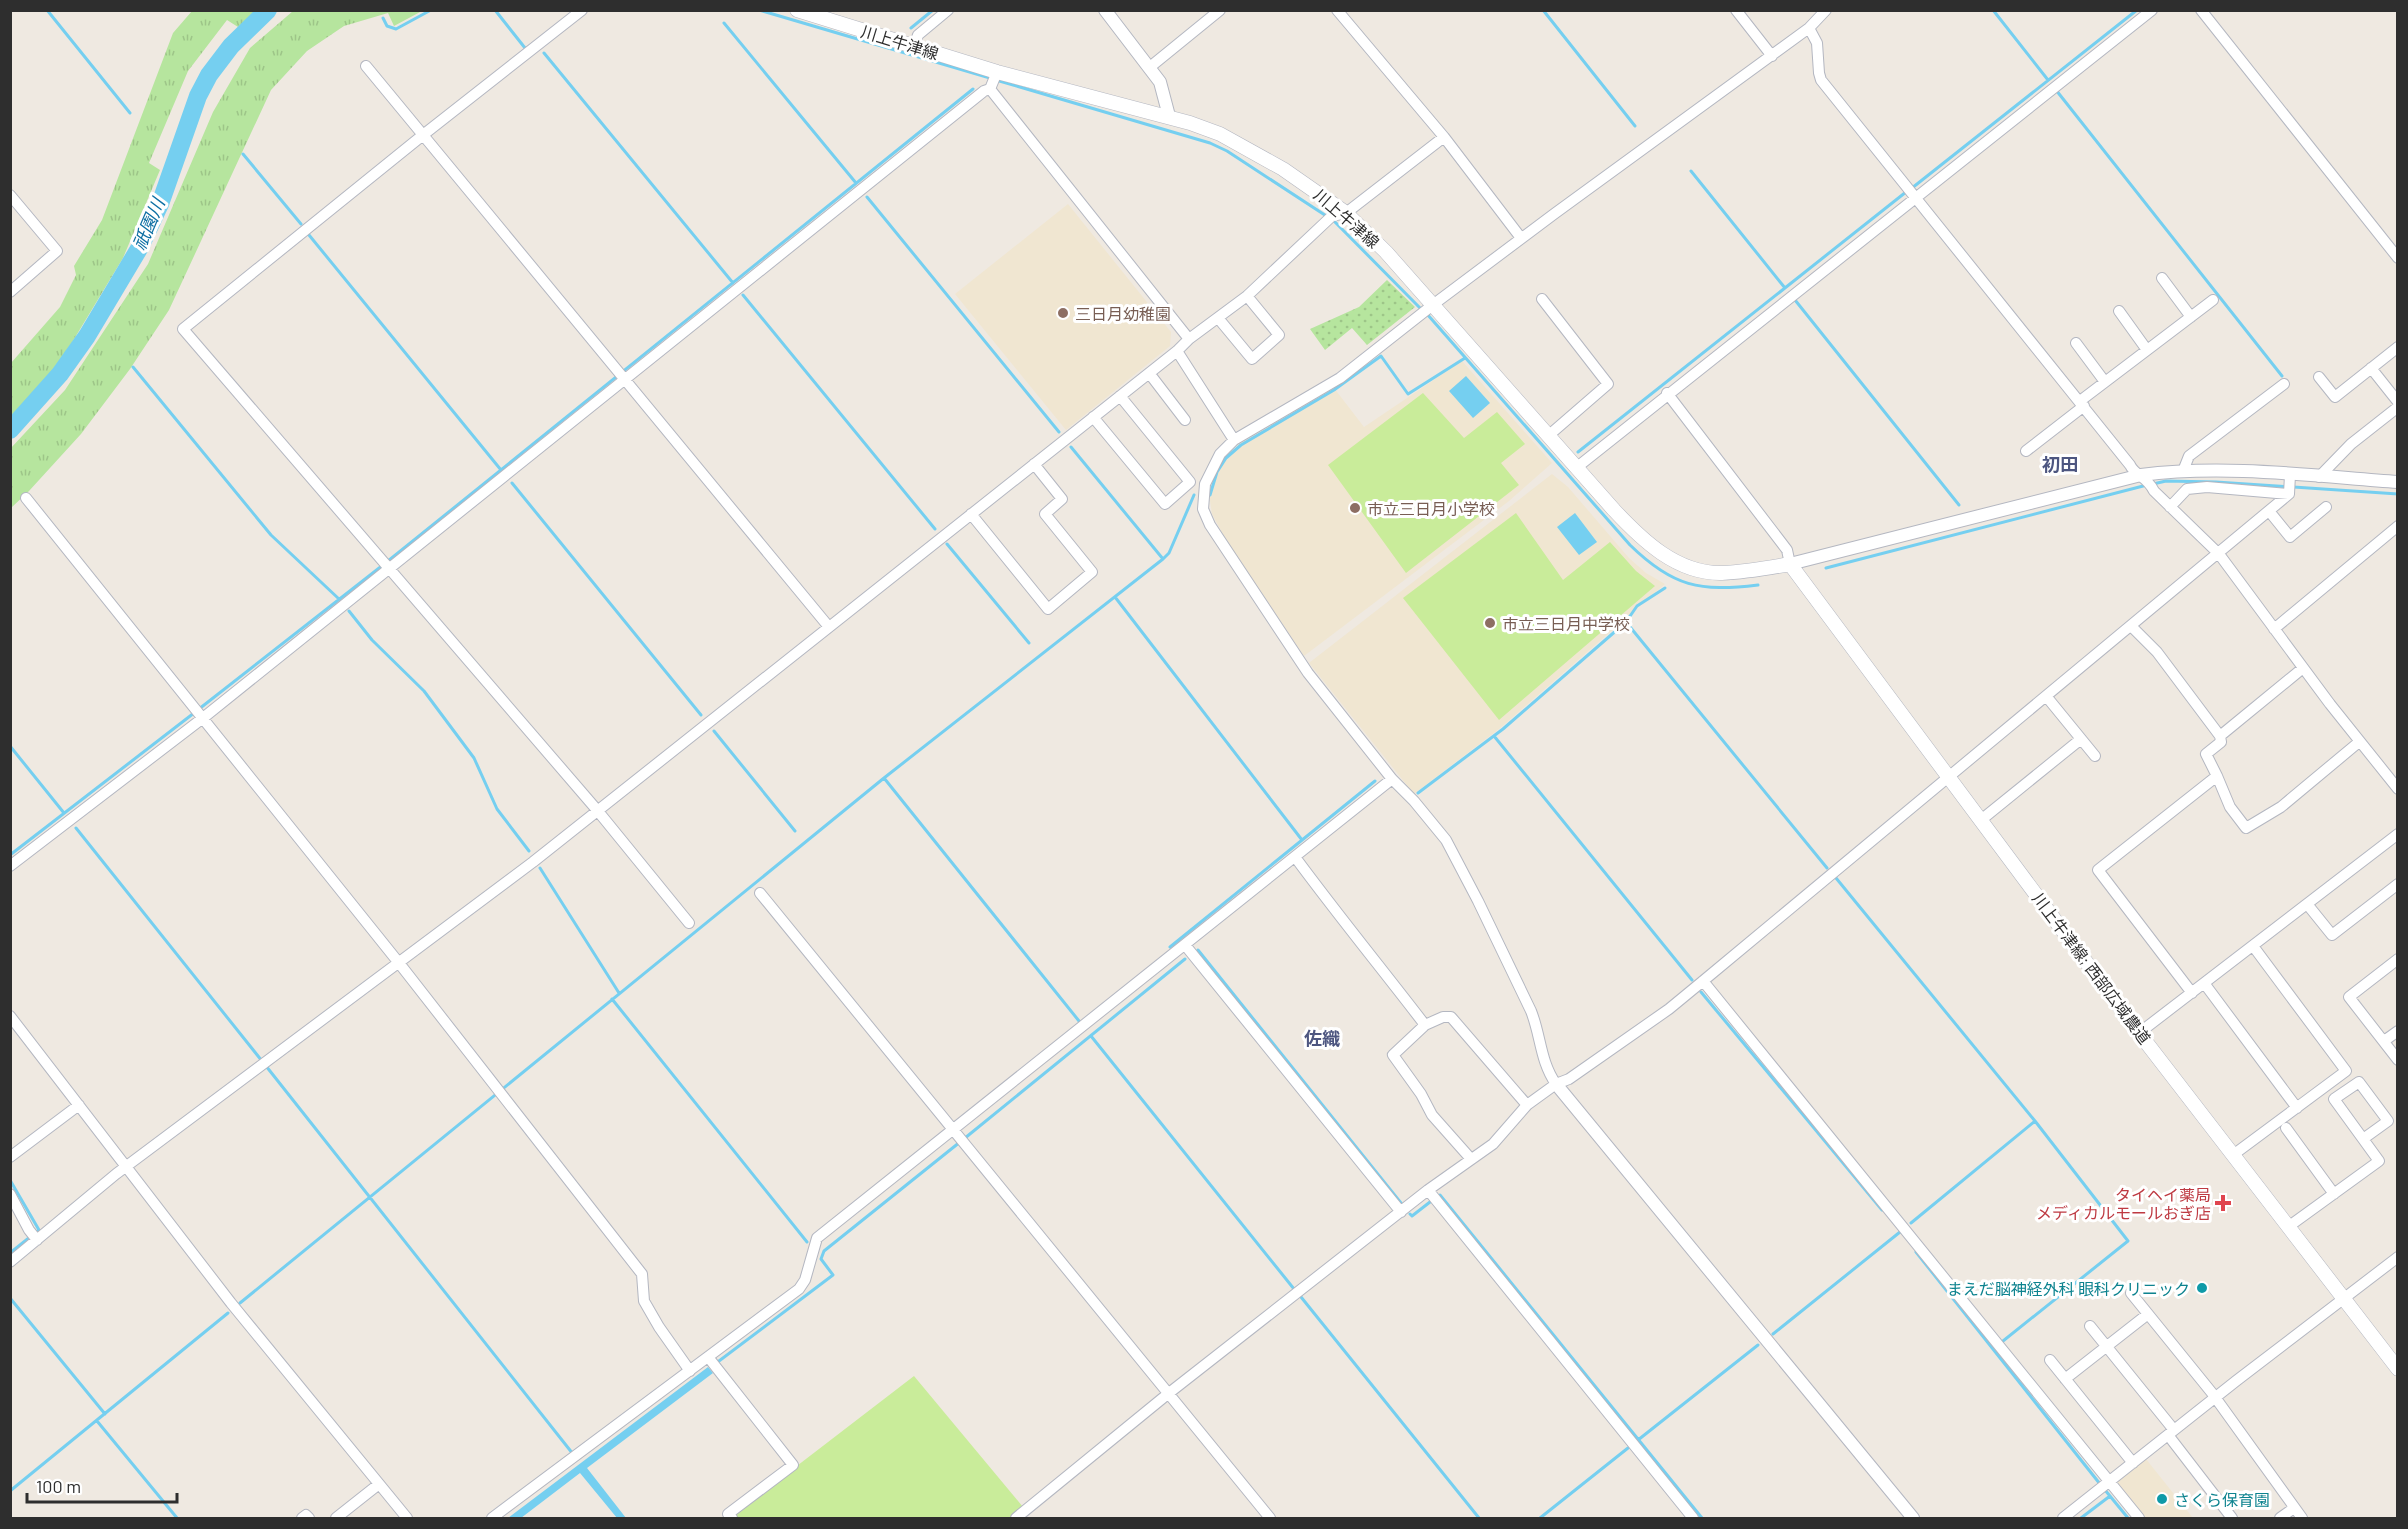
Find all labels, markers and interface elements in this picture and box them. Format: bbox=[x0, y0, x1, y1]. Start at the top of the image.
street label: 川上牛津線 bbox=[859, 21, 941, 63]
street label: 川上牛津線 bbox=[1311, 185, 1383, 251]
water label: 祇園川 bbox=[127, 193, 169, 253]
place label: 三日月幼稚園 bbox=[1075, 304, 1171, 323]
marker: 三日月幼稚園 bbox=[1056, 306, 1070, 320]
district label: 初田 bbox=[2042, 453, 2078, 475]
place label: 市立三日月小学校 bbox=[1367, 499, 1495, 518]
marker: 市立三日月小学校 bbox=[1348, 501, 1362, 515]
place label: 市立三日月中学校 bbox=[1502, 614, 1630, 633]
marker: 市立三日月中学校 bbox=[1483, 616, 1497, 630]
street label: 川上牛津線; 西部広域農道 bbox=[2029, 889, 2155, 1047]
district label: 佐織 bbox=[1304, 1027, 1340, 1049]
place label: タイヘイ薬局 メディカルモールおぎ店 bbox=[2036, 1185, 2211, 1222]
marker: タイヘイ薬局 メディカルモールおぎ店 bbox=[2216, 1196, 2230, 1210]
place label: まえだ脳神経外科 眼科クリニック bbox=[1947, 1279, 2190, 1298]
marker: まえだ脳神経外科 眼科クリニック bbox=[2195, 1281, 2209, 1295]
scale bar bbox=[27, 1466, 177, 1504]
text: 100 m bbox=[36, 1475, 81, 1497]
place label: さくら保育園 bbox=[2174, 1490, 2270, 1509]
marker: さくら保育園 bbox=[2155, 1492, 2169, 1506]

